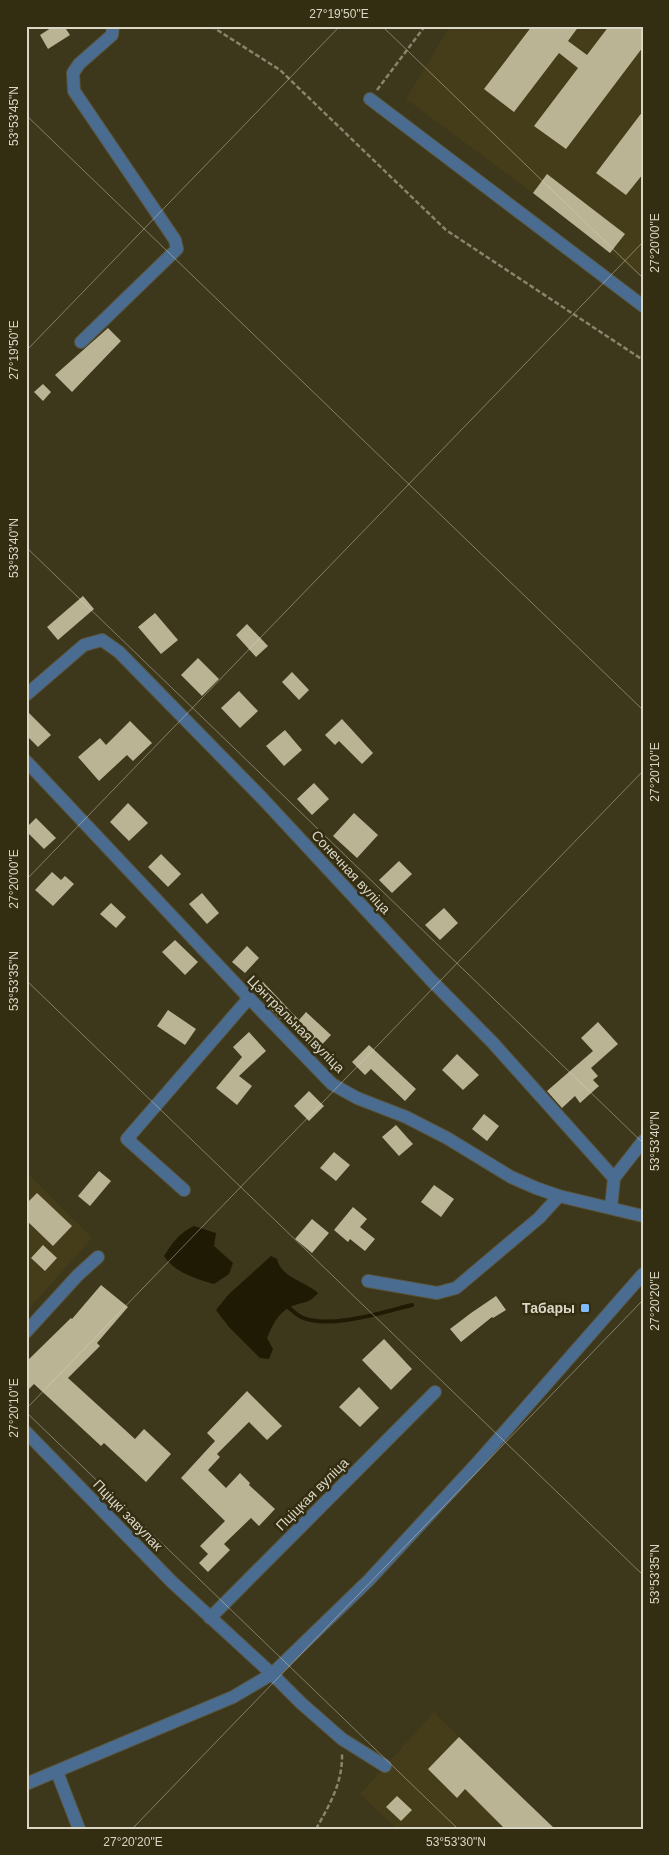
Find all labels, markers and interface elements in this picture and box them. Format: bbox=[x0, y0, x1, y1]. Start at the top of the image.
text: 27°19'50"E bbox=[309, 7, 369, 21]
text: 53°53'45"N bbox=[7, 86, 21, 146]
text: 27°20'00"E bbox=[648, 213, 662, 273]
text: 27°19'50"E bbox=[7, 320, 21, 380]
text: 53°53'40"N bbox=[7, 518, 21, 578]
text: 27°20'10"E bbox=[648, 742, 662, 802]
street label: Сонечная вуліца bbox=[308, 827, 394, 917]
text: 27°20'00"E bbox=[7, 849, 21, 909]
text: 53°53'35"N bbox=[7, 951, 21, 1011]
street label: Цэнтральная вуліца bbox=[244, 972, 348, 1076]
text: 53°53'40"N bbox=[648, 1111, 662, 1171]
text: 27°20'20"E bbox=[648, 1271, 662, 1331]
place label: Табары bbox=[522, 1300, 575, 1316]
marker: Табары bbox=[579, 1302, 591, 1314]
text: 27°20'10"E bbox=[7, 1378, 21, 1438]
street label: Пціцкая вуліца bbox=[272, 1454, 352, 1534]
street label: Пціцкі завулак bbox=[90, 1476, 166, 1554]
text: 53°53'35"N bbox=[648, 1544, 662, 1604]
text: 27°20'20"E bbox=[103, 1835, 163, 1849]
text: 53°53'30"N bbox=[426, 1835, 486, 1849]

